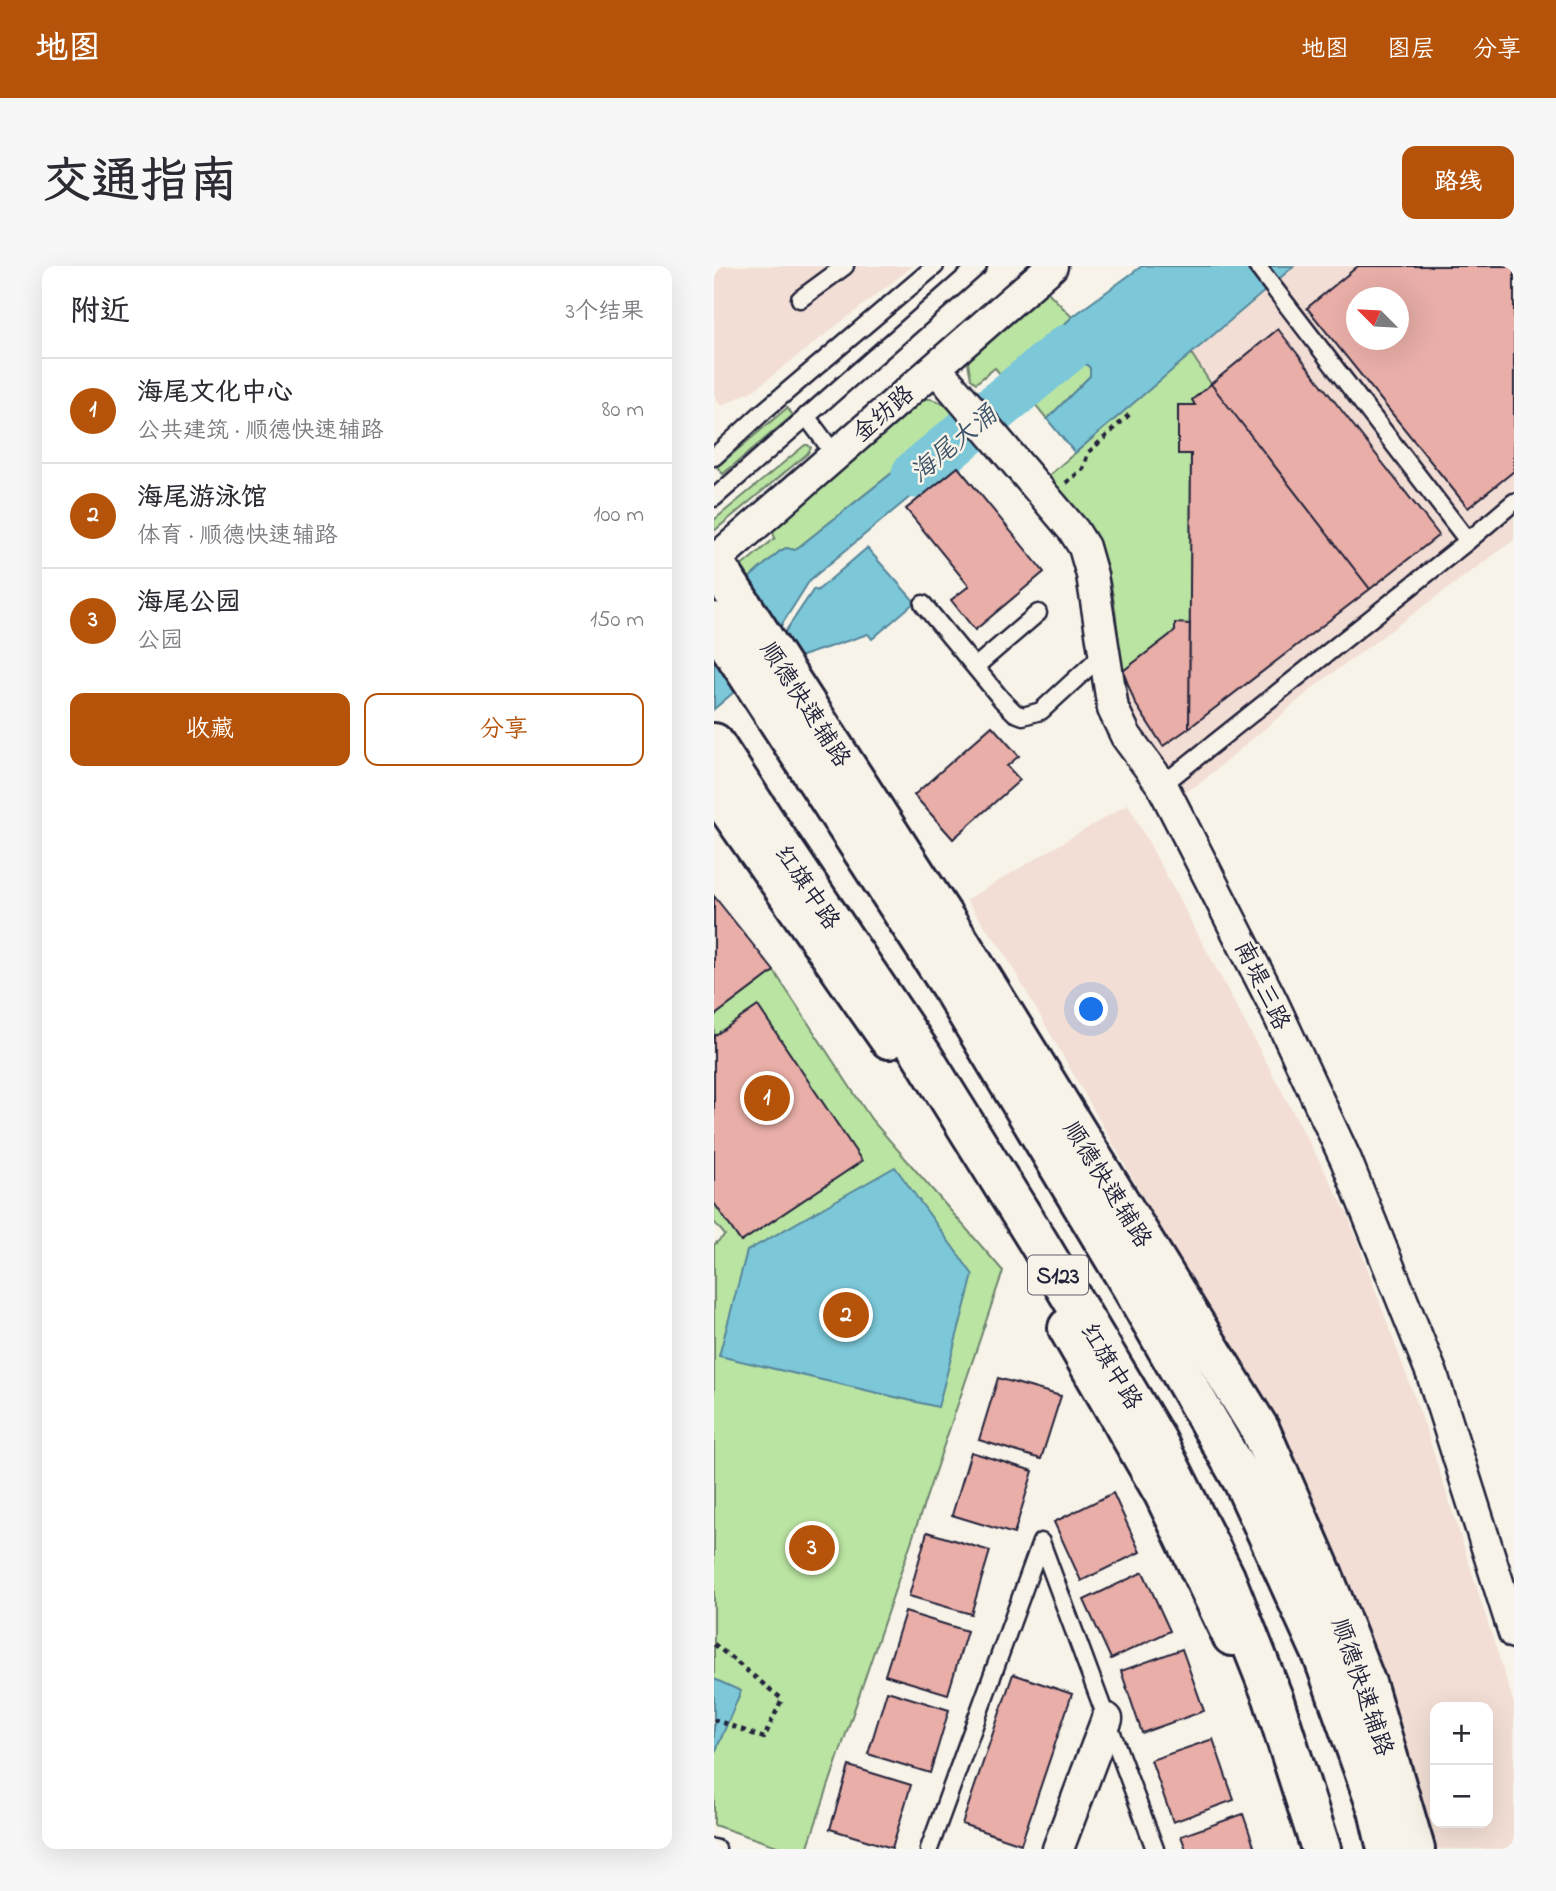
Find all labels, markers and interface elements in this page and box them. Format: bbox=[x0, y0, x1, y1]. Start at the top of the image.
text: 地图 bbox=[35, 26, 101, 74]
text: 地图 bbox=[1301, 33, 1349, 68]
text: 图层 bbox=[1387, 33, 1435, 68]
text: 分享 bbox=[1473, 33, 1521, 68]
button: 路线 bbox=[1402, 146, 1514, 219]
text: 交通指南 bbox=[42, 148, 238, 220]
north arrow bbox=[1346, 287, 1409, 350]
text: 附近 bbox=[70, 291, 130, 335]
text: 3个结果 bbox=[566, 296, 644, 329]
text: 海尾文化中心 bbox=[137, 375, 293, 413]
street label: 金纺路 bbox=[846, 378, 923, 452]
text: 1 bbox=[89, 394, 97, 427]
text: 80 m bbox=[602, 394, 644, 427]
water label: 海尾大涌 bbox=[903, 397, 1008, 493]
text: 公共建筑 · 顺德快速辅路 bbox=[137, 415, 383, 448]
text: 海尾游泳馆 bbox=[137, 480, 267, 518]
text: 2 bbox=[87, 499, 99, 532]
text: 100 m bbox=[593, 499, 644, 532]
text: 体育 · 顺德快速辅路 bbox=[137, 520, 337, 553]
text: 海尾公园 bbox=[137, 585, 241, 623]
text: 3 bbox=[88, 604, 98, 637]
text: 150 m bbox=[590, 604, 644, 637]
text: 公园 bbox=[137, 625, 183, 658]
street label: 顺德快速辅路 bbox=[750, 635, 858, 775]
button: 收藏 bbox=[70, 693, 350, 766]
button: 分享 bbox=[364, 693, 644, 766]
street label: 红旗中路 bbox=[765, 839, 847, 938]
street label: 南堤三路 bbox=[1224, 935, 1298, 1037]
your location bbox=[1074, 992, 1108, 1026]
pin: 1 bbox=[744, 1072, 790, 1124]
street label: 顺德快速辅路 bbox=[1053, 1115, 1159, 1256]
road number: S123 bbox=[1028, 1256, 1088, 1294]
pin: 2 bbox=[823, 1289, 869, 1341]
street label: 红旗中路 bbox=[1070, 1317, 1150, 1417]
pin: 3 bbox=[789, 1522, 835, 1574]
street label: 顺德快速辅路 bbox=[1321, 1614, 1401, 1762]
map controls bbox=[1430, 1702, 1493, 1828]
button: + bbox=[1430, 1702, 1493, 1765]
button: − bbox=[1430, 1765, 1493, 1828]

